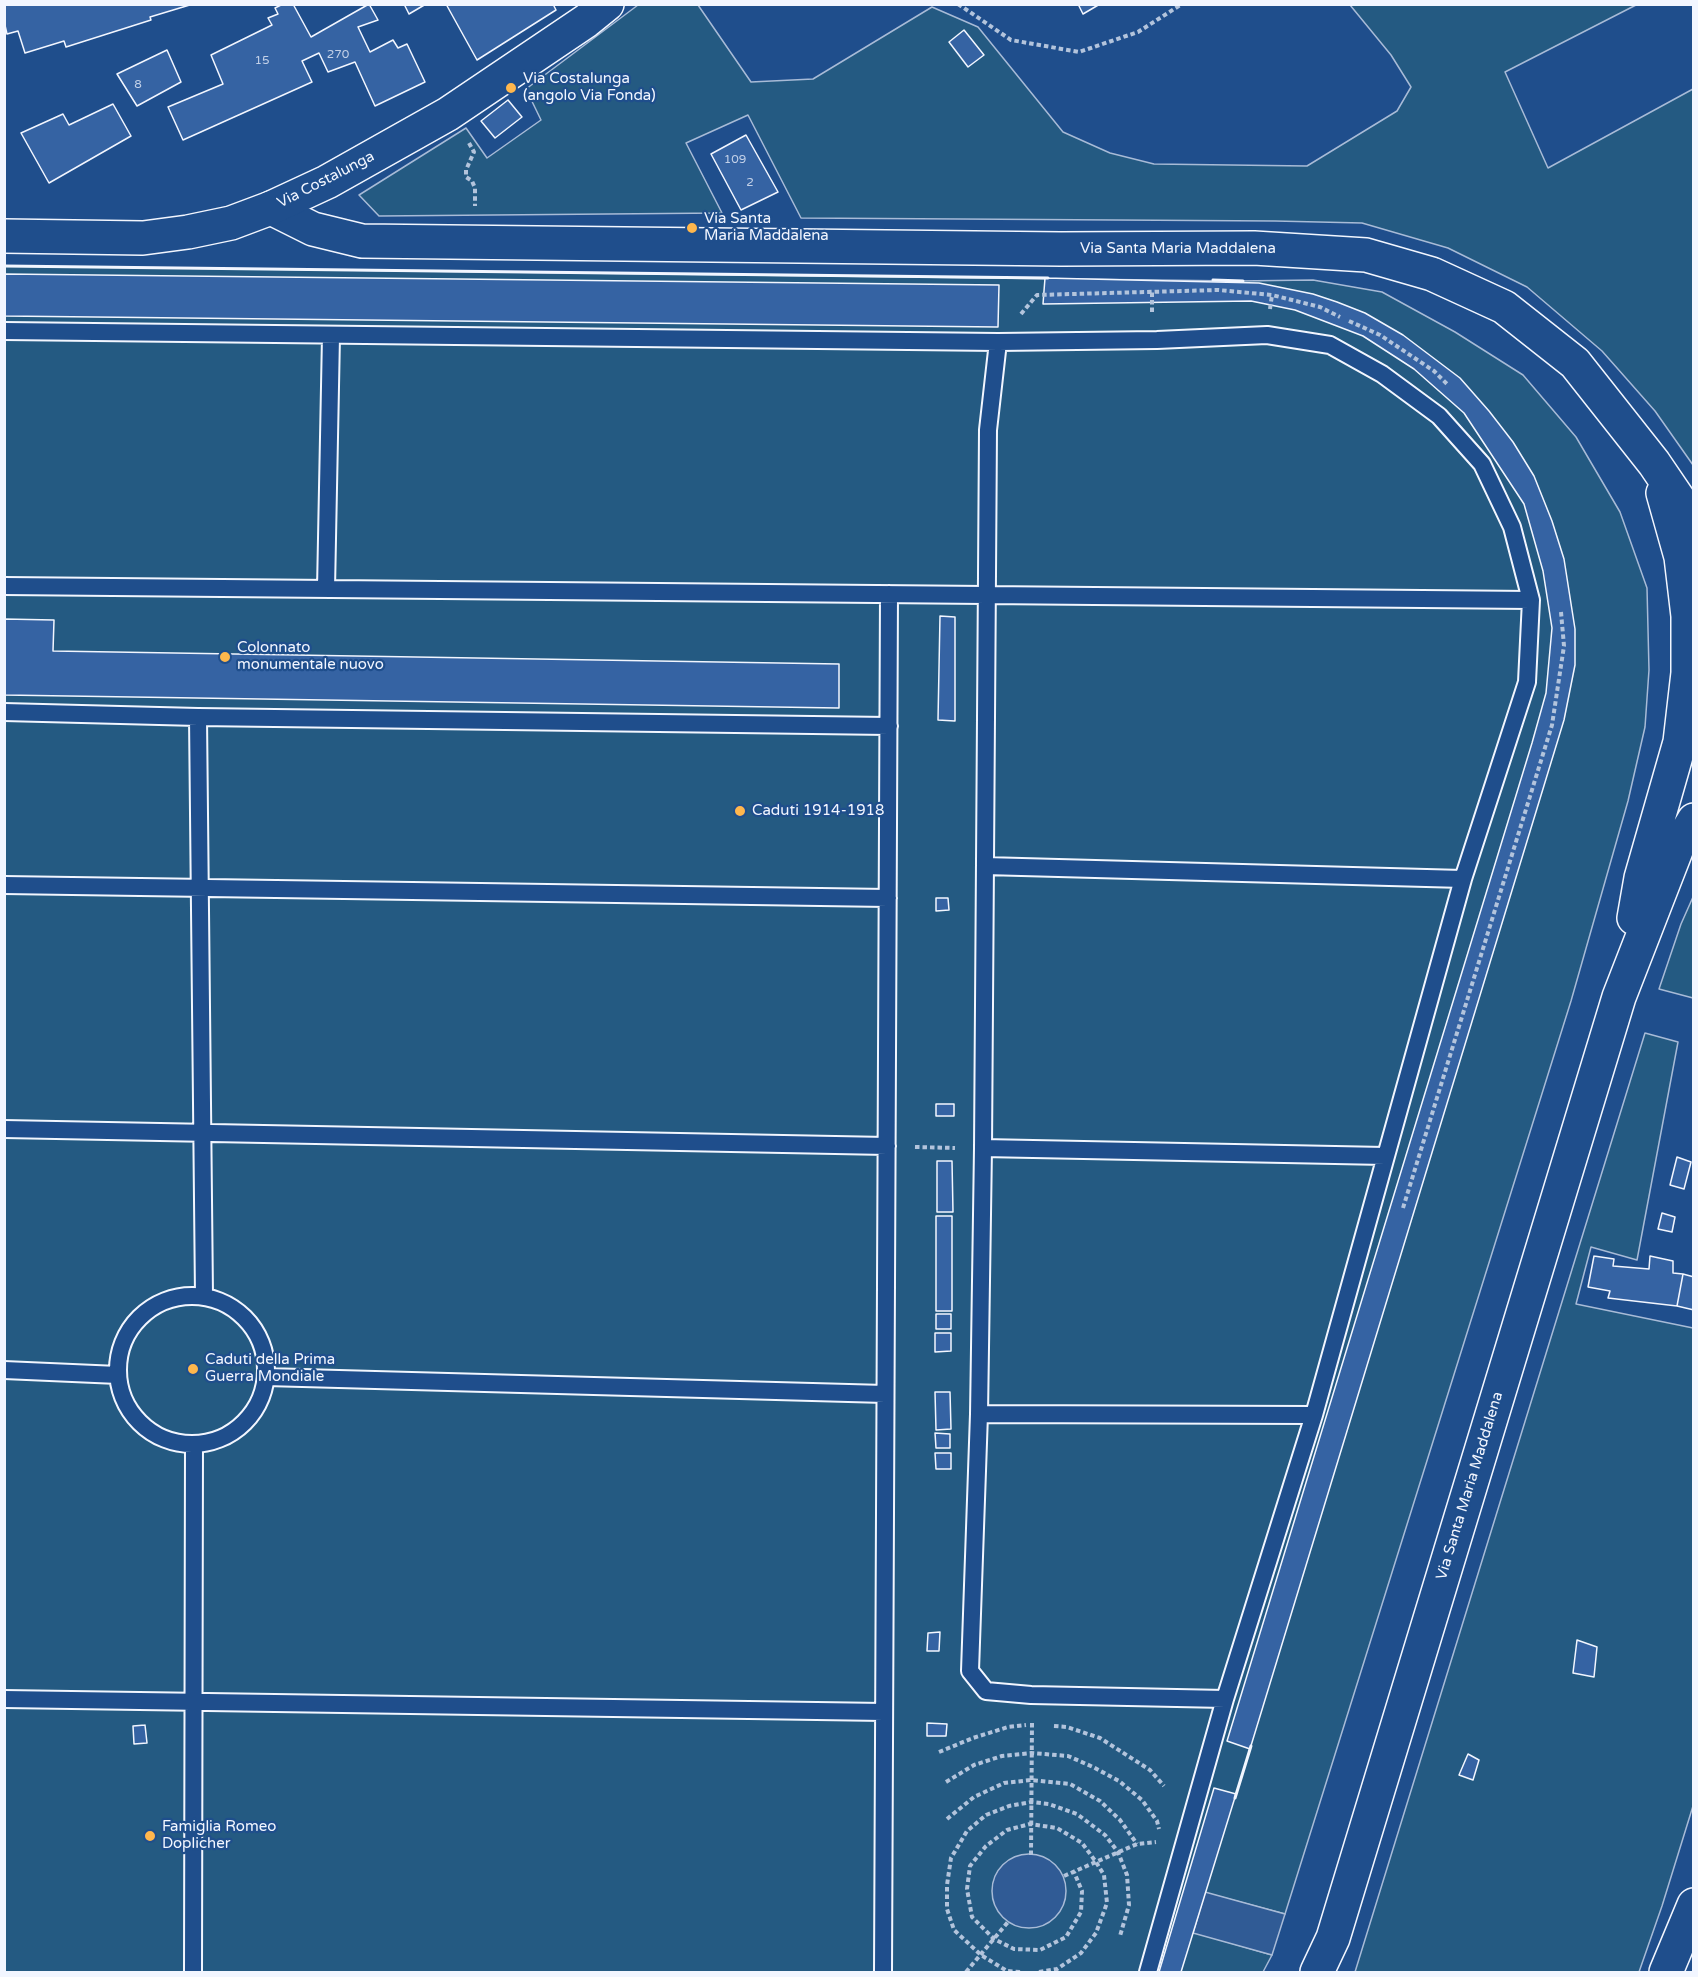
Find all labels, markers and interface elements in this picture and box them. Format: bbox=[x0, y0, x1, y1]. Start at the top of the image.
house number: 270 bbox=[327, 48, 349, 62]
house number: 15 bbox=[254, 54, 270, 68]
place label: Via Costalunga (angolo Via Fonda) bbox=[523, 70, 656, 105]
house number: 8 bbox=[134, 78, 142, 92]
marker: Via Costalunga (angolo Via Fonda) bbox=[504, 81, 518, 95]
street label: Via Costalunga bbox=[274, 148, 378, 212]
house number: 109 bbox=[724, 153, 746, 167]
house number: 2 bbox=[746, 176, 754, 190]
place label: Via Santa Maria Maddalena bbox=[704, 210, 829, 245]
marker: Via Santa Maria Maddalena bbox=[685, 221, 699, 235]
street label: Via Santa Maria Maddalena bbox=[1080, 240, 1276, 258]
place label: Colonnato monumentale nuovo bbox=[237, 639, 384, 674]
marker: Colonnato monumentale nuovo bbox=[218, 650, 232, 664]
place label: Caduti 1914-1918 bbox=[752, 802, 884, 820]
marker: Caduti 1914-1918 bbox=[733, 804, 747, 818]
place label: Caduti della Prima Guerra Mondiale bbox=[205, 1351, 335, 1386]
marker: Caduti della Prima Guerra Mondiale bbox=[186, 1362, 200, 1376]
street label: Via Santa Maria Maddalena bbox=[1433, 1390, 1507, 1582]
place label: Famiglia Romeo Doplicher bbox=[162, 1818, 276, 1853]
marker: Famiglia Romeo Doplicher bbox=[143, 1829, 157, 1843]

